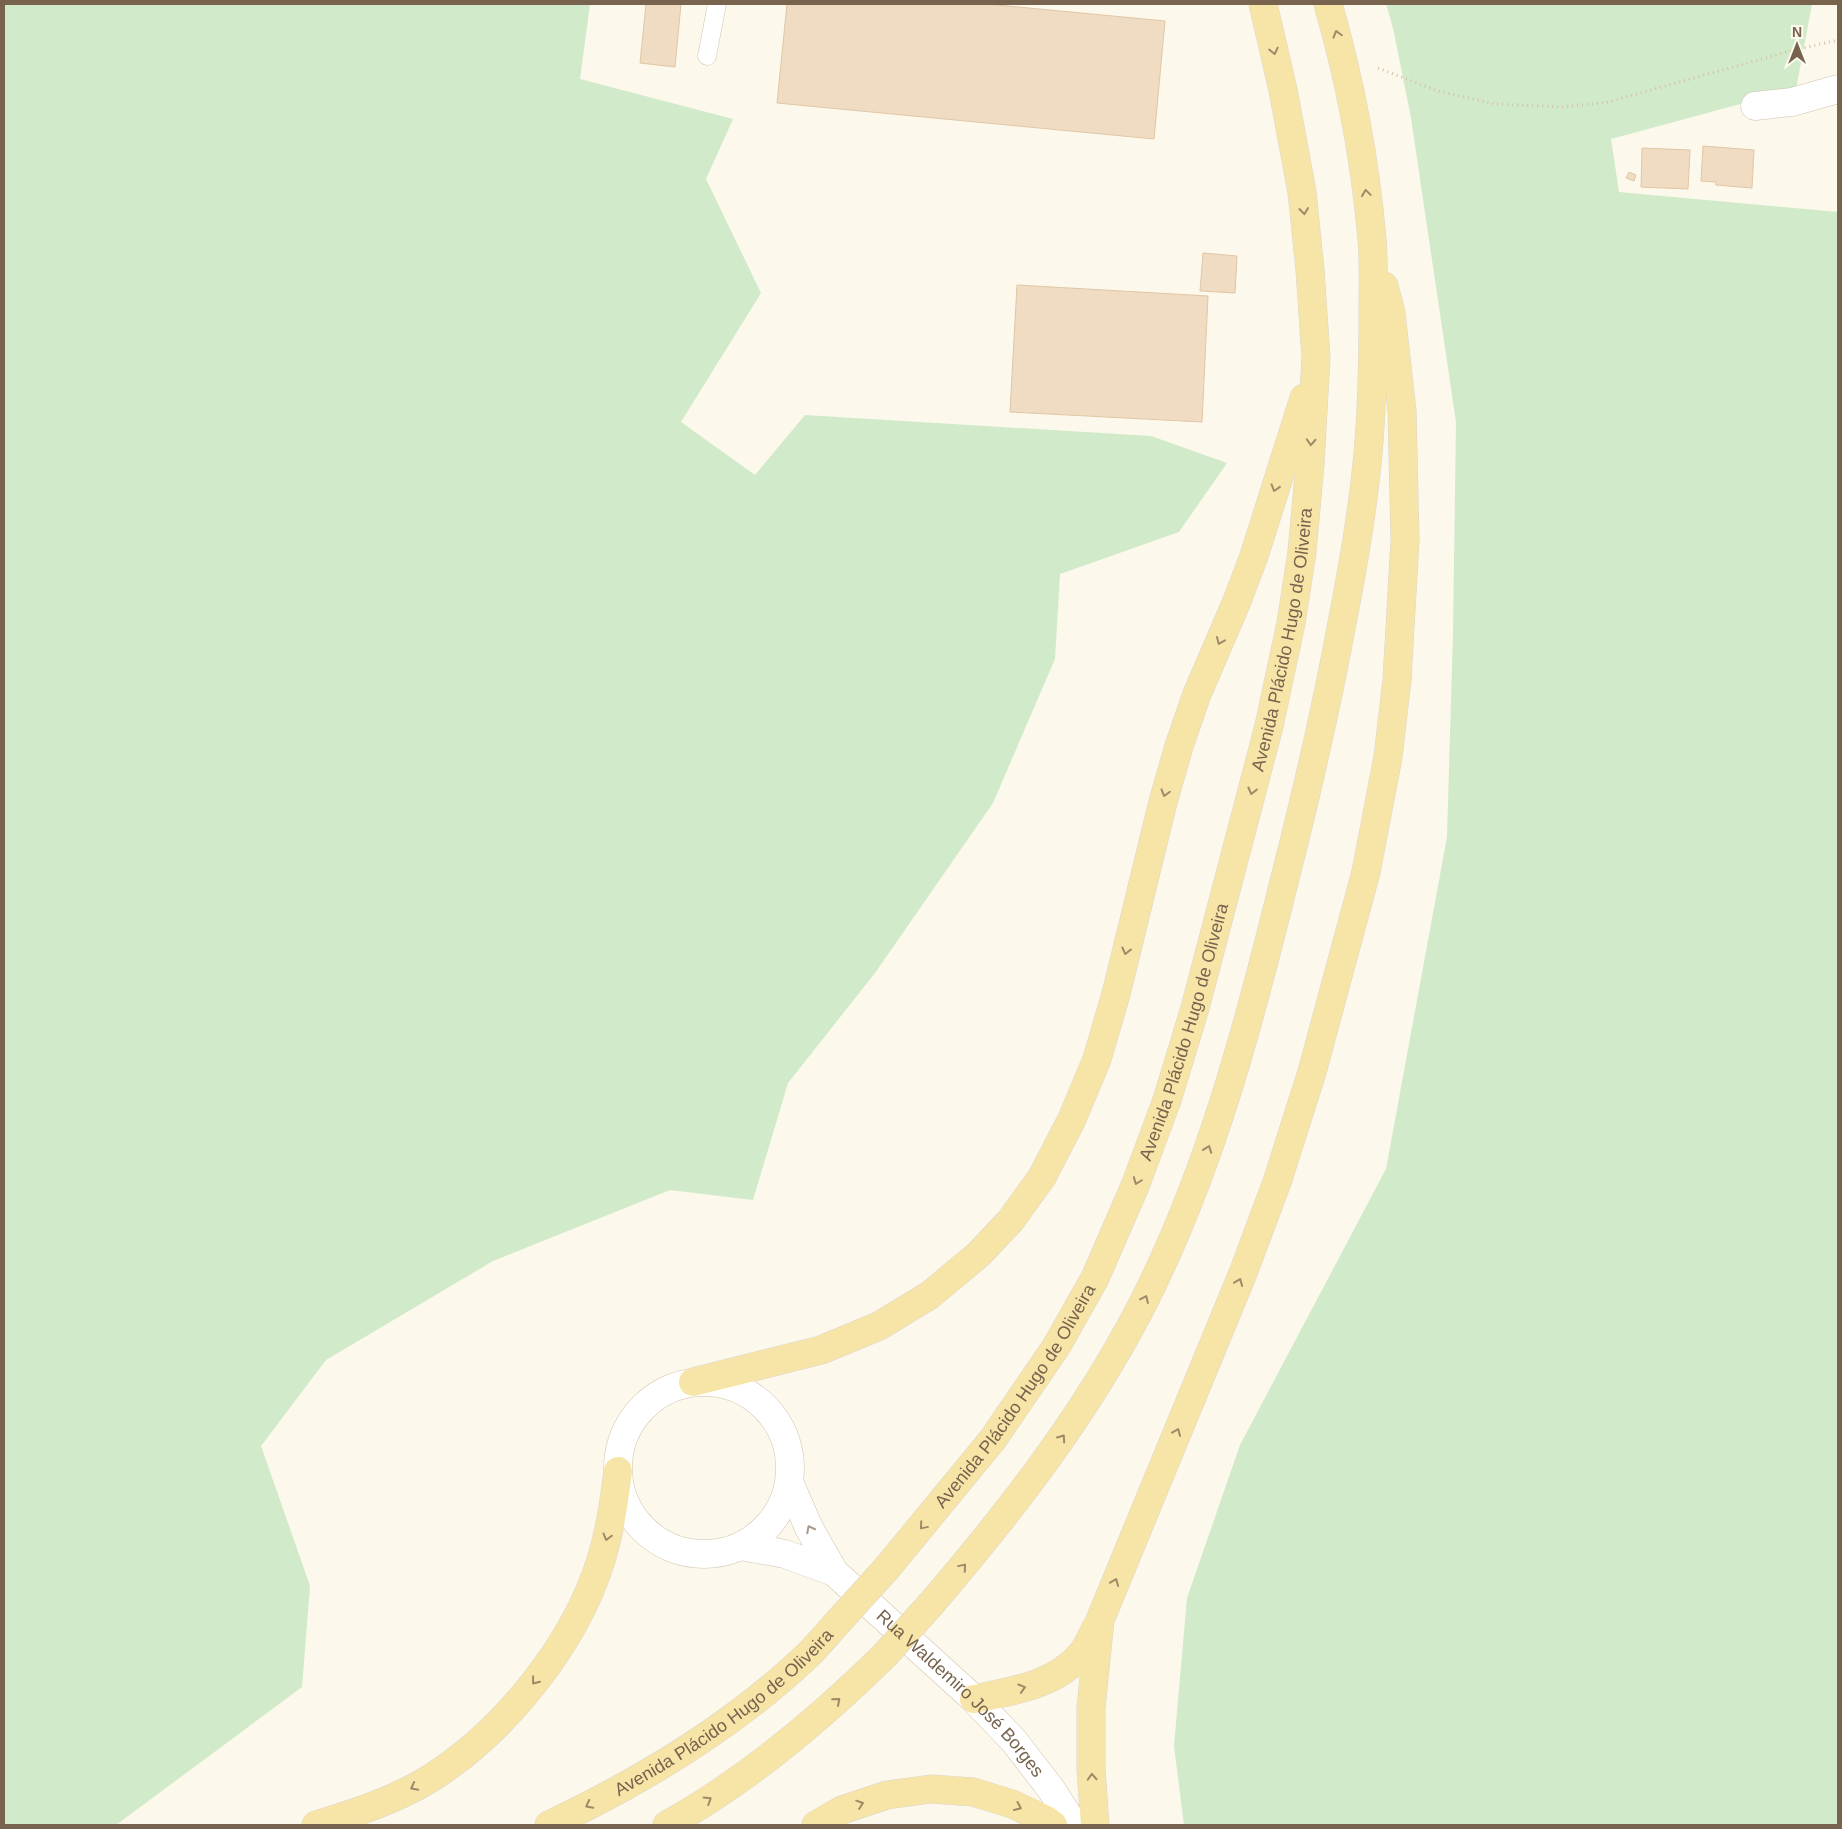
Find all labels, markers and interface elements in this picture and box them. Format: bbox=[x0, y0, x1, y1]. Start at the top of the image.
north arrow bbox=[1772, 20, 1822, 70]
text: N bbox=[1792, 24, 1802, 40]
one-way arrow bbox=[1332, 30, 1342, 38]
one-way arrow bbox=[1268, 47, 1279, 56]
one-way arrow bbox=[1361, 189, 1372, 197]
one-way arrow bbox=[1298, 207, 1309, 215]
one-way arrow bbox=[1306, 438, 1317, 446]
one-way arrow bbox=[1271, 483, 1281, 492]
street label: Avenida Plácido Hugo de Oliveira bbox=[1248, 506, 1316, 774]
one-way arrow bbox=[1215, 636, 1225, 644]
one-way arrow bbox=[1248, 786, 1258, 794]
one-way arrow bbox=[1161, 789, 1171, 797]
street label: Avenida Plácido Hugo de Oliveira bbox=[1135, 900, 1232, 1163]
one-way arrow bbox=[1122, 947, 1132, 955]
one-way arrow bbox=[1202, 1145, 1212, 1154]
one-way arrow bbox=[1133, 1176, 1143, 1185]
one-way arrow bbox=[1233, 1278, 1244, 1287]
street label: Avenida Plácido Hugo de Oliveira bbox=[931, 1280, 1100, 1512]
one-way arrow bbox=[1139, 1295, 1149, 1304]
one-way arrow bbox=[1171, 1428, 1182, 1437]
one-way arrow bbox=[1056, 1434, 1065, 1444]
one-way arrow bbox=[920, 1520, 929, 1529]
one-way arrow bbox=[806, 1526, 816, 1535]
one-way arrow bbox=[602, 1532, 613, 1541]
one-way arrow bbox=[957, 1564, 965, 1573]
one-way arrow bbox=[1109, 1579, 1119, 1587]
street label: Rua Waldemiro José Borges bbox=[873, 1606, 1048, 1781]
street label: Avenida Plácido Hugo de Oliveira bbox=[611, 1624, 838, 1800]
one-way arrow bbox=[533, 1675, 541, 1684]
one-way arrow bbox=[1017, 1684, 1026, 1694]
one-way arrow bbox=[831, 1698, 840, 1707]
one-way arrow bbox=[1086, 1772, 1097, 1780]
one-way arrow bbox=[410, 1781, 419, 1791]
one-way arrow bbox=[703, 1796, 712, 1806]
one-way arrow bbox=[585, 1799, 594, 1809]
one-way arrow bbox=[855, 1800, 863, 1810]
one-way arrow bbox=[1013, 1800, 1022, 1811]

